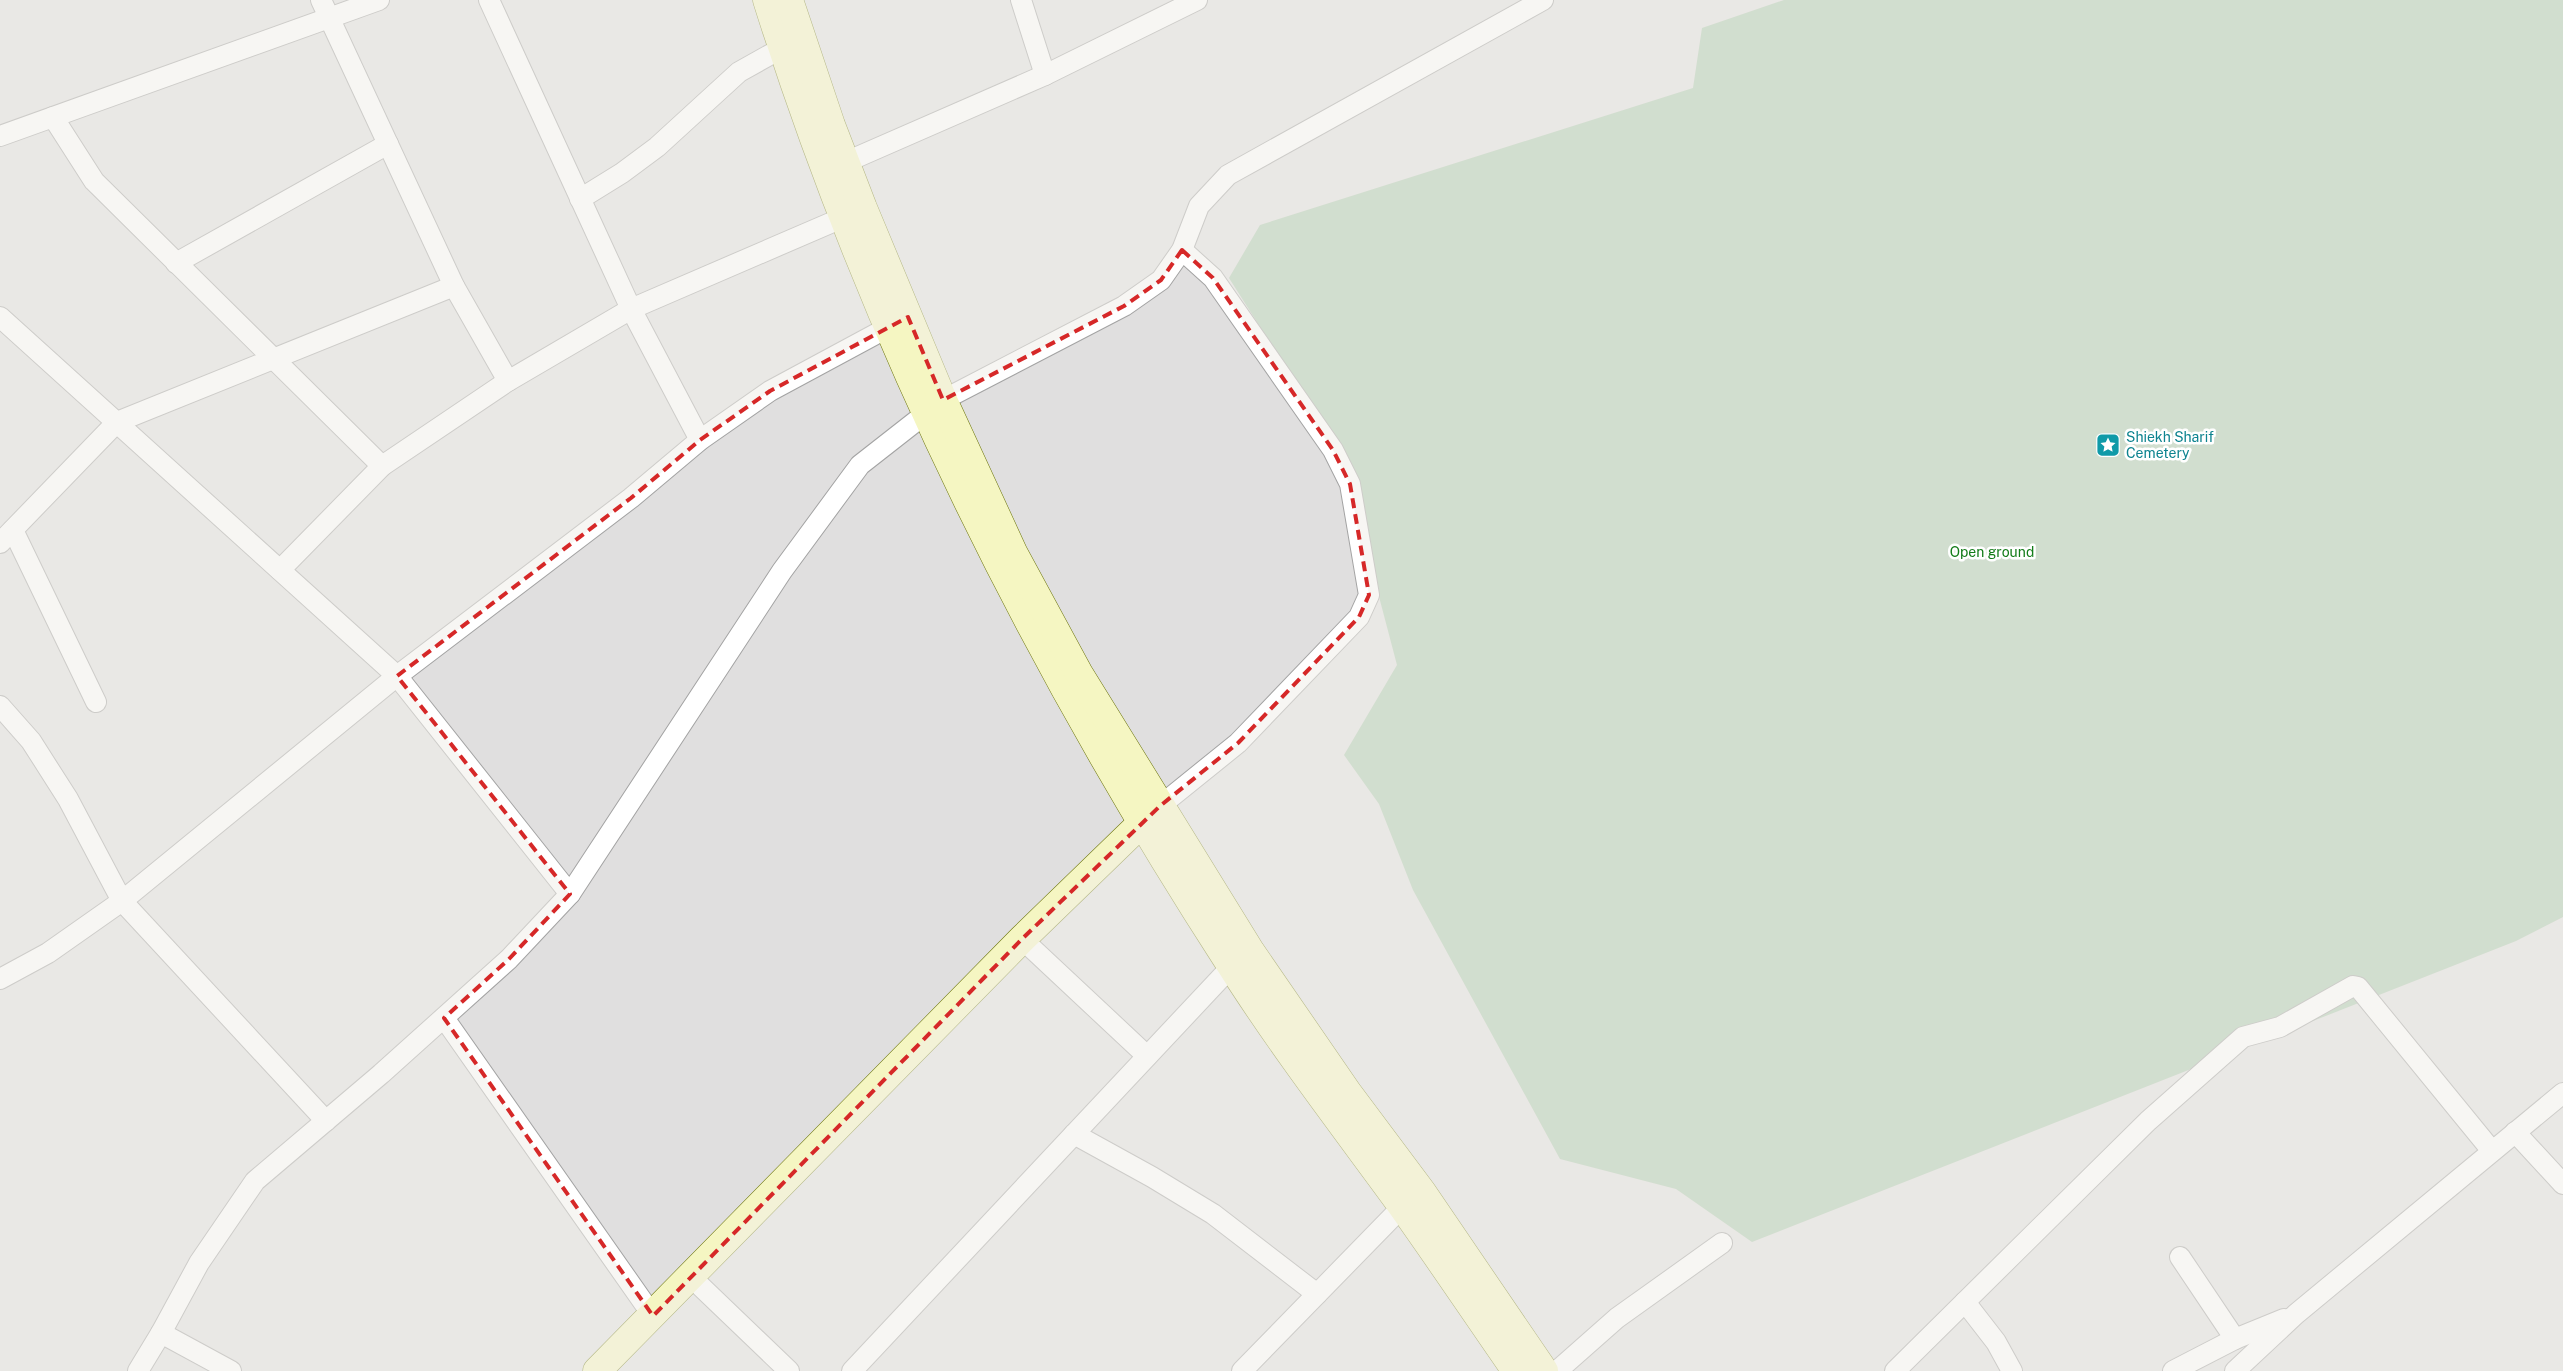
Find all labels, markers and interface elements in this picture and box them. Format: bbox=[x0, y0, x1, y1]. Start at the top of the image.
place label: Shiekh Sharif Cemetery bbox=[2126, 429, 2214, 461]
place icon: Shiekh Sharif Cemetery bbox=[2095, 432, 2121, 458]
park label: Open ground bbox=[1950, 544, 2034, 560]

